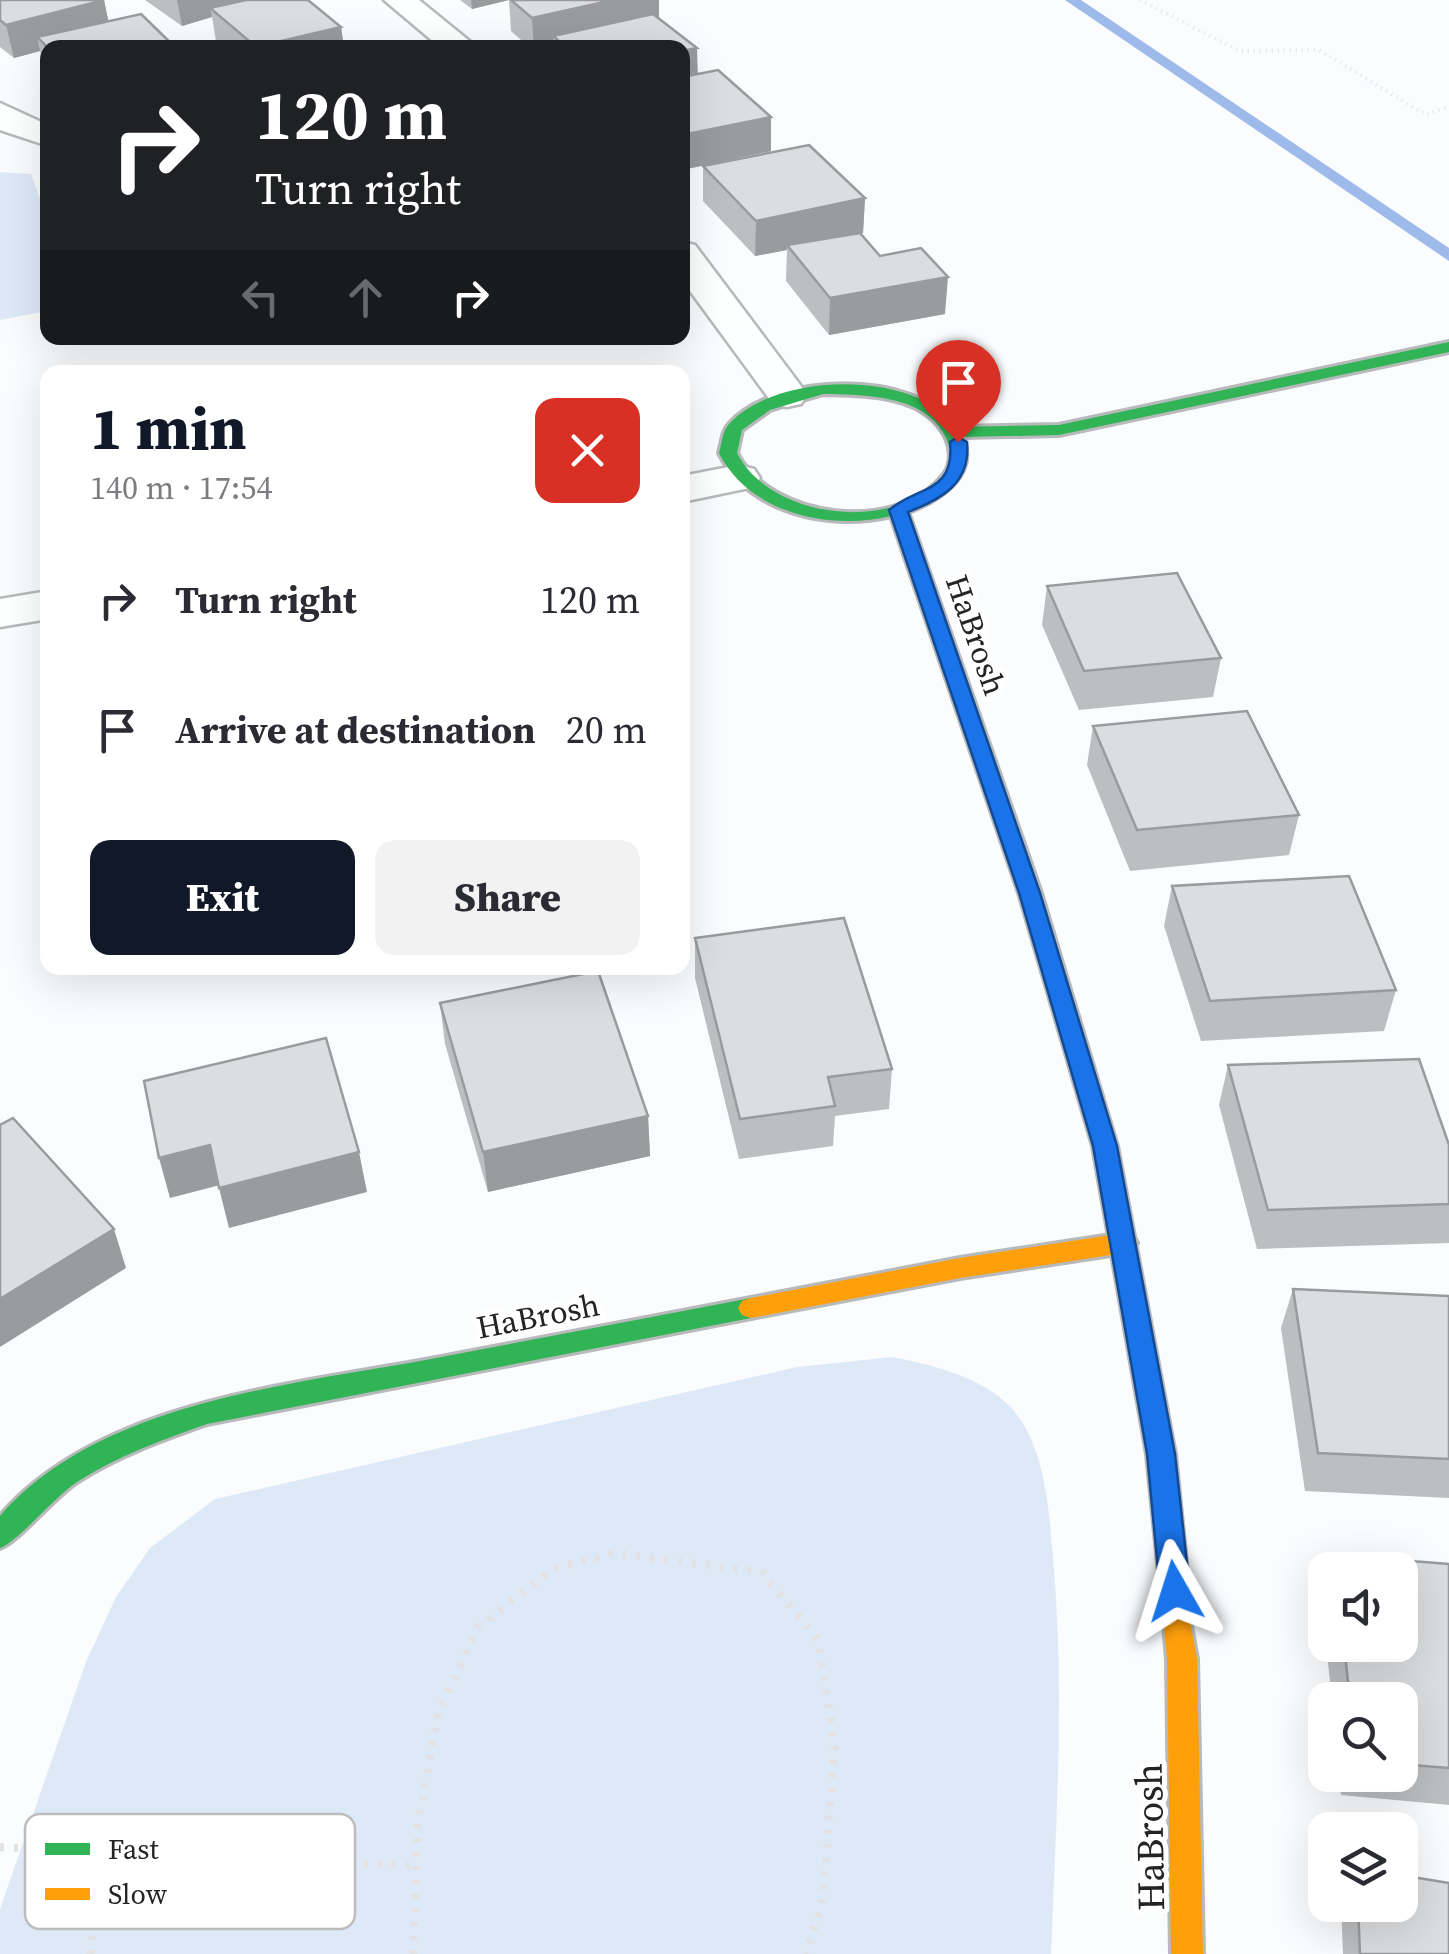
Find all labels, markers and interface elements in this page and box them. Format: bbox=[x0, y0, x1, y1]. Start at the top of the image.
text: 120 m bbox=[255, 66, 447, 162]
icon: right bbox=[90, 80, 220, 210]
text: Turn right bbox=[255, 157, 461, 219]
icon: left bbox=[233, 270, 288, 325]
icon: ahead bbox=[338, 270, 393, 325]
icon: right bbox=[443, 270, 498, 325]
pin bbox=[916, 340, 1001, 443]
icon: arrive bbox=[931, 355, 986, 410]
text: 1 min bbox=[90, 387, 246, 469]
button: close bbox=[535, 398, 640, 503]
text: 140 m · 17:54 bbox=[90, 466, 272, 510]
street label: HaBrosh bbox=[935, 569, 1017, 701]
icon: right bbox=[90, 573, 145, 628]
text: Turn right bbox=[175, 574, 357, 626]
text: 120 m bbox=[540, 574, 640, 626]
icon: arrive bbox=[90, 703, 145, 758]
text: Arrive at destination bbox=[175, 704, 536, 756]
text: 20 m bbox=[566, 704, 647, 756]
button: Exit bbox=[90, 840, 355, 955]
button: Share bbox=[375, 840, 640, 955]
street label: HaBrosh bbox=[473, 1283, 603, 1349]
position arrow bbox=[1123, 1539, 1227, 1643]
map controls bbox=[1308, 1552, 1418, 1922]
button: sound bbox=[1308, 1552, 1418, 1662]
button: search bbox=[1308, 1682, 1418, 1792]
street label: HaBrosh bbox=[1123, 1763, 1177, 1911]
button: layers bbox=[1308, 1812, 1418, 1922]
legend bbox=[25, 1814, 355, 1929]
text: Fast bbox=[108, 1830, 159, 1868]
text: Slow bbox=[108, 1875, 168, 1913]

